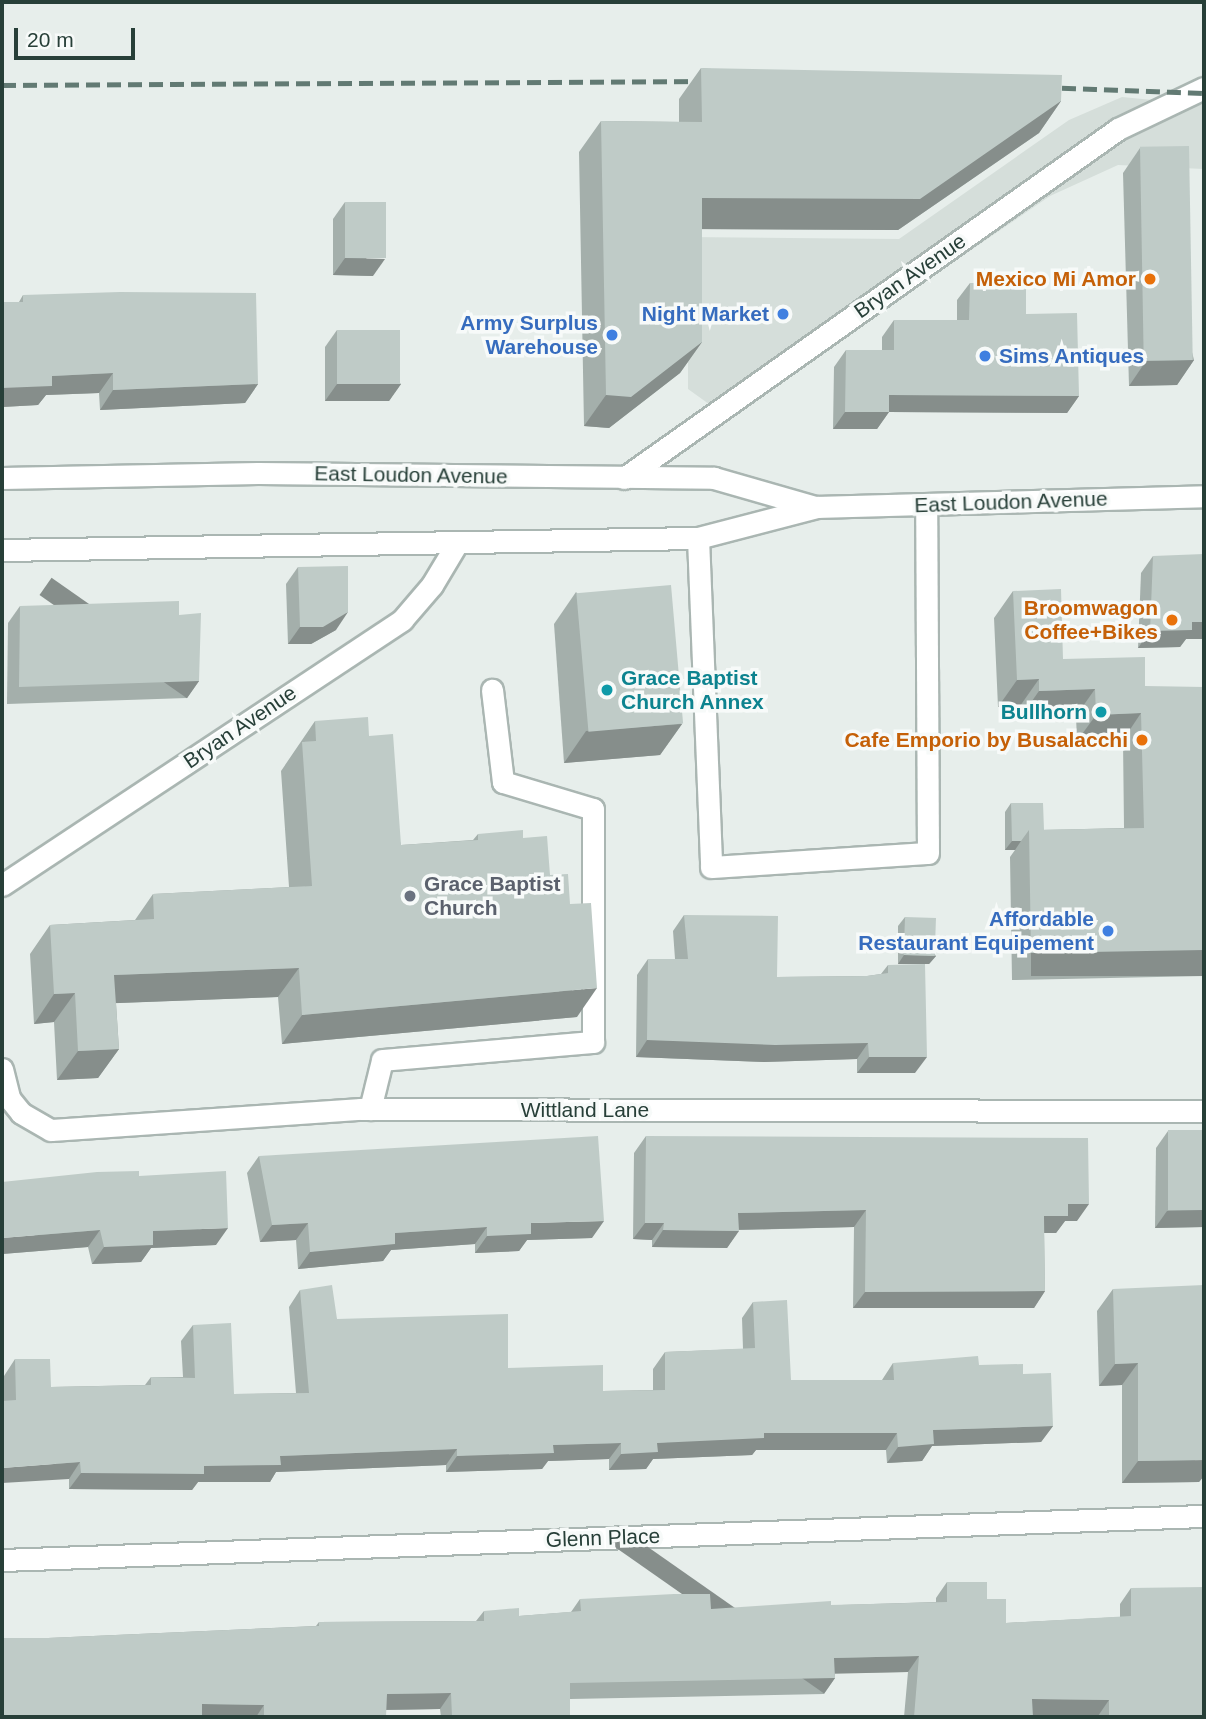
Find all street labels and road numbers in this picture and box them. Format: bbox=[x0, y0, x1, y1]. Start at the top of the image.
street label: Bryan Avenue bbox=[849, 228, 971, 324]
street label: East Loudon Avenue bbox=[313, 461, 509, 489]
street label: East Loudon Avenue bbox=[913, 486, 1109, 518]
street label: Bryan Avenue bbox=[178, 680, 302, 774]
street label: Wittland Lane bbox=[521, 1097, 649, 1123]
street label: Glenn Place bbox=[545, 1523, 661, 1553]

